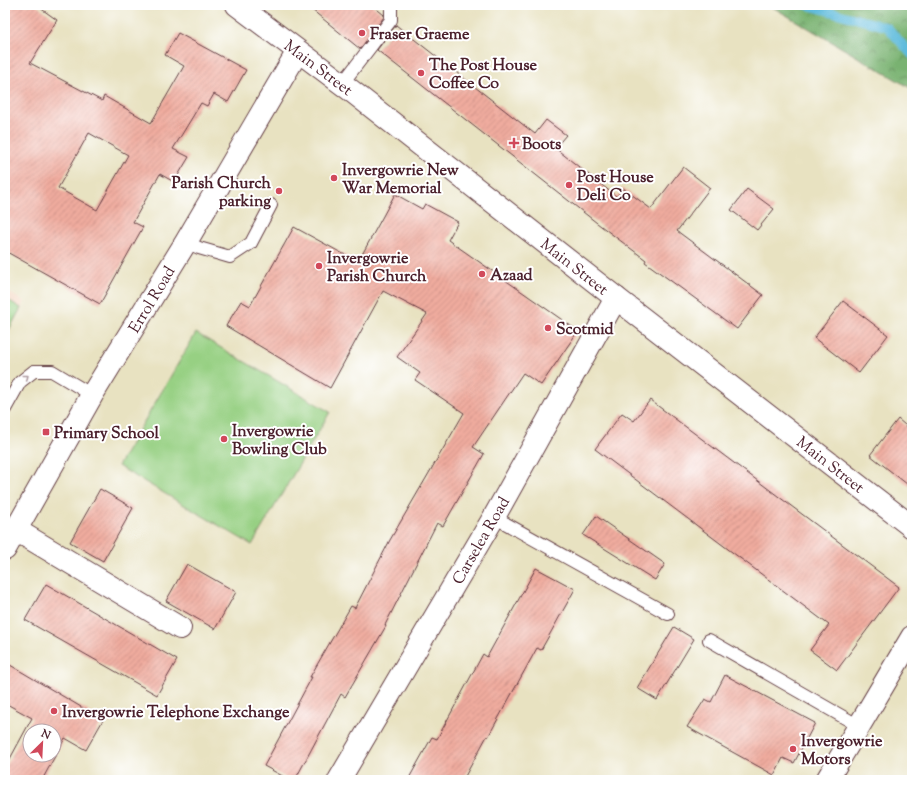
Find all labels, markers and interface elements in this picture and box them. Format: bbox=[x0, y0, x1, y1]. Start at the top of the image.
place label: Fraser Graeme bbox=[370, 24, 470, 47]
marker: Fraser Graeme bbox=[357, 28, 367, 38]
street label: Main Street bbox=[278, 35, 357, 103]
place label: The Post House Coffee Co bbox=[429, 55, 538, 96]
marker: The Post House Coffee Co bbox=[416, 68, 426, 78]
place label: Boots bbox=[522, 134, 561, 157]
marker: Boots bbox=[509, 138, 519, 148]
place label: Invergowrie New War Memorial bbox=[342, 160, 459, 201]
place label: Post House Deli Co bbox=[577, 167, 654, 208]
place label: Parish Church parking bbox=[172, 173, 272, 214]
marker: Invergowrie New War Memorial bbox=[329, 173, 339, 183]
marker: Post House Deli Co bbox=[564, 180, 574, 190]
marker: Parish Church parking bbox=[274, 186, 284, 196]
street label: Main Street bbox=[535, 234, 613, 302]
place label: Invergowrie Parish Church bbox=[327, 248, 427, 289]
marker: Invergowrie Parish Church bbox=[314, 261, 324, 271]
street label: Errol Road bbox=[124, 263, 182, 338]
place label: Azaad bbox=[490, 265, 534, 288]
marker: Azaad bbox=[477, 269, 487, 279]
place label: Scotmid bbox=[556, 319, 615, 342]
marker: Scotmid bbox=[543, 323, 553, 333]
one-way arrow bbox=[21, 375, 29, 382]
place label: Invergowrie Bowling Club bbox=[232, 421, 327, 462]
place label: Primary School bbox=[54, 423, 159, 446]
marker: Primary School bbox=[41, 427, 51, 437]
street label: Main Street bbox=[791, 432, 869, 500]
marker: Invergowrie Bowling Club bbox=[219, 434, 229, 444]
street label: Carselea Road bbox=[448, 493, 517, 589]
place label: Invergowrie Telephone Exchange bbox=[62, 702, 290, 725]
marker: Invergowrie Telephone Exchange bbox=[49, 706, 59, 716]
north arrow bbox=[22, 723, 62, 763]
text: N bbox=[37, 725, 53, 744]
place label: Invergowrie Motors bbox=[801, 731, 883, 772]
marker: Invergowrie Motors bbox=[788, 744, 798, 754]

